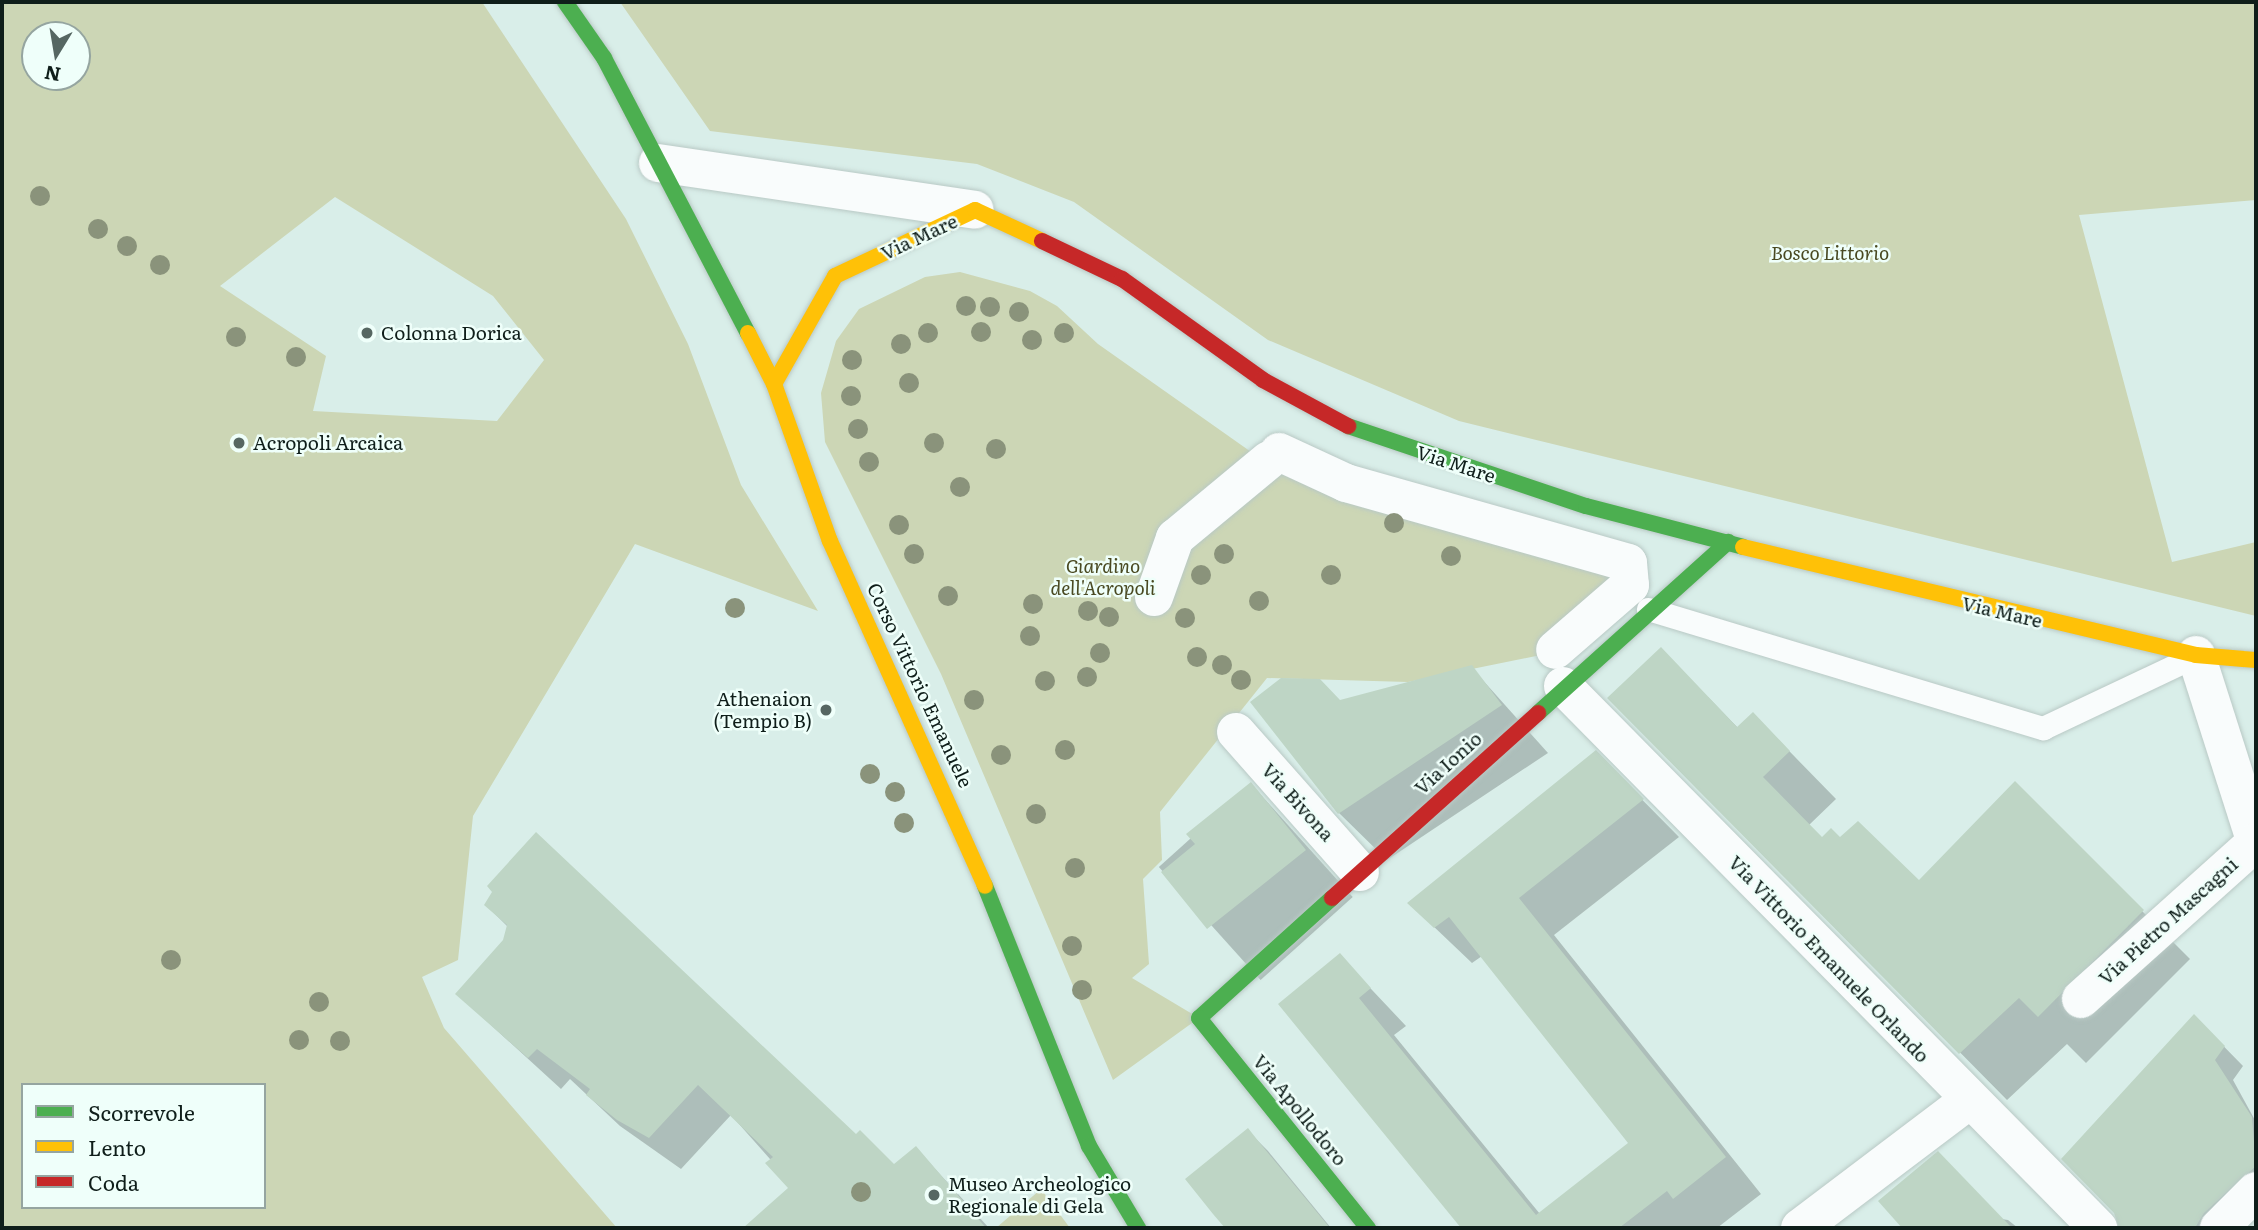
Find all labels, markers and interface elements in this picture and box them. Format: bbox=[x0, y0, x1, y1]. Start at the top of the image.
north arrow bbox=[21, 21, 91, 91]
text: N bbox=[42, 59, 63, 90]
street label: Via Mare bbox=[877, 209, 961, 265]
park label: Bosco Littorio bbox=[1771, 242, 1889, 264]
place label: Colonna Dorica bbox=[381, 322, 522, 344]
marker: Colonna Dorica bbox=[359, 325, 375, 341]
place label: Acropoli Arcaica bbox=[253, 432, 403, 454]
marker: Acropoli Arcaica bbox=[231, 435, 247, 451]
street label: Via Mare bbox=[1414, 441, 1498, 487]
park label: Giardino dell'Acropoli bbox=[1051, 555, 1155, 599]
street label: Corso Vittorio Emanuele bbox=[863, 579, 977, 791]
street label: Via Mare bbox=[1960, 592, 2044, 632]
place label: Athenaion (Tempio B) bbox=[713, 688, 812, 732]
marker: Athenaion (Tempio B) bbox=[818, 702, 834, 718]
street label: Via Ionio bbox=[1410, 727, 1486, 799]
street label: Via Bivona bbox=[1257, 758, 1339, 846]
street label: Via Vittorio Emanuele Orlando bbox=[1724, 851, 1934, 1067]
street label: Via Pietro Mascagni bbox=[2094, 853, 2242, 989]
street label: Via Apollodoro bbox=[1248, 1050, 1352, 1170]
legend bbox=[21, 1083, 266, 1209]
text: Scorrevole bbox=[88, 1096, 195, 1127]
text: Lento bbox=[88, 1131, 146, 1162]
text: Coda bbox=[88, 1166, 139, 1197]
place label: Museo Archeologico Regionale di Gela bbox=[948, 1173, 1131, 1217]
marker: Museo Archeologico Regionale di Gela bbox=[926, 1187, 942, 1203]

